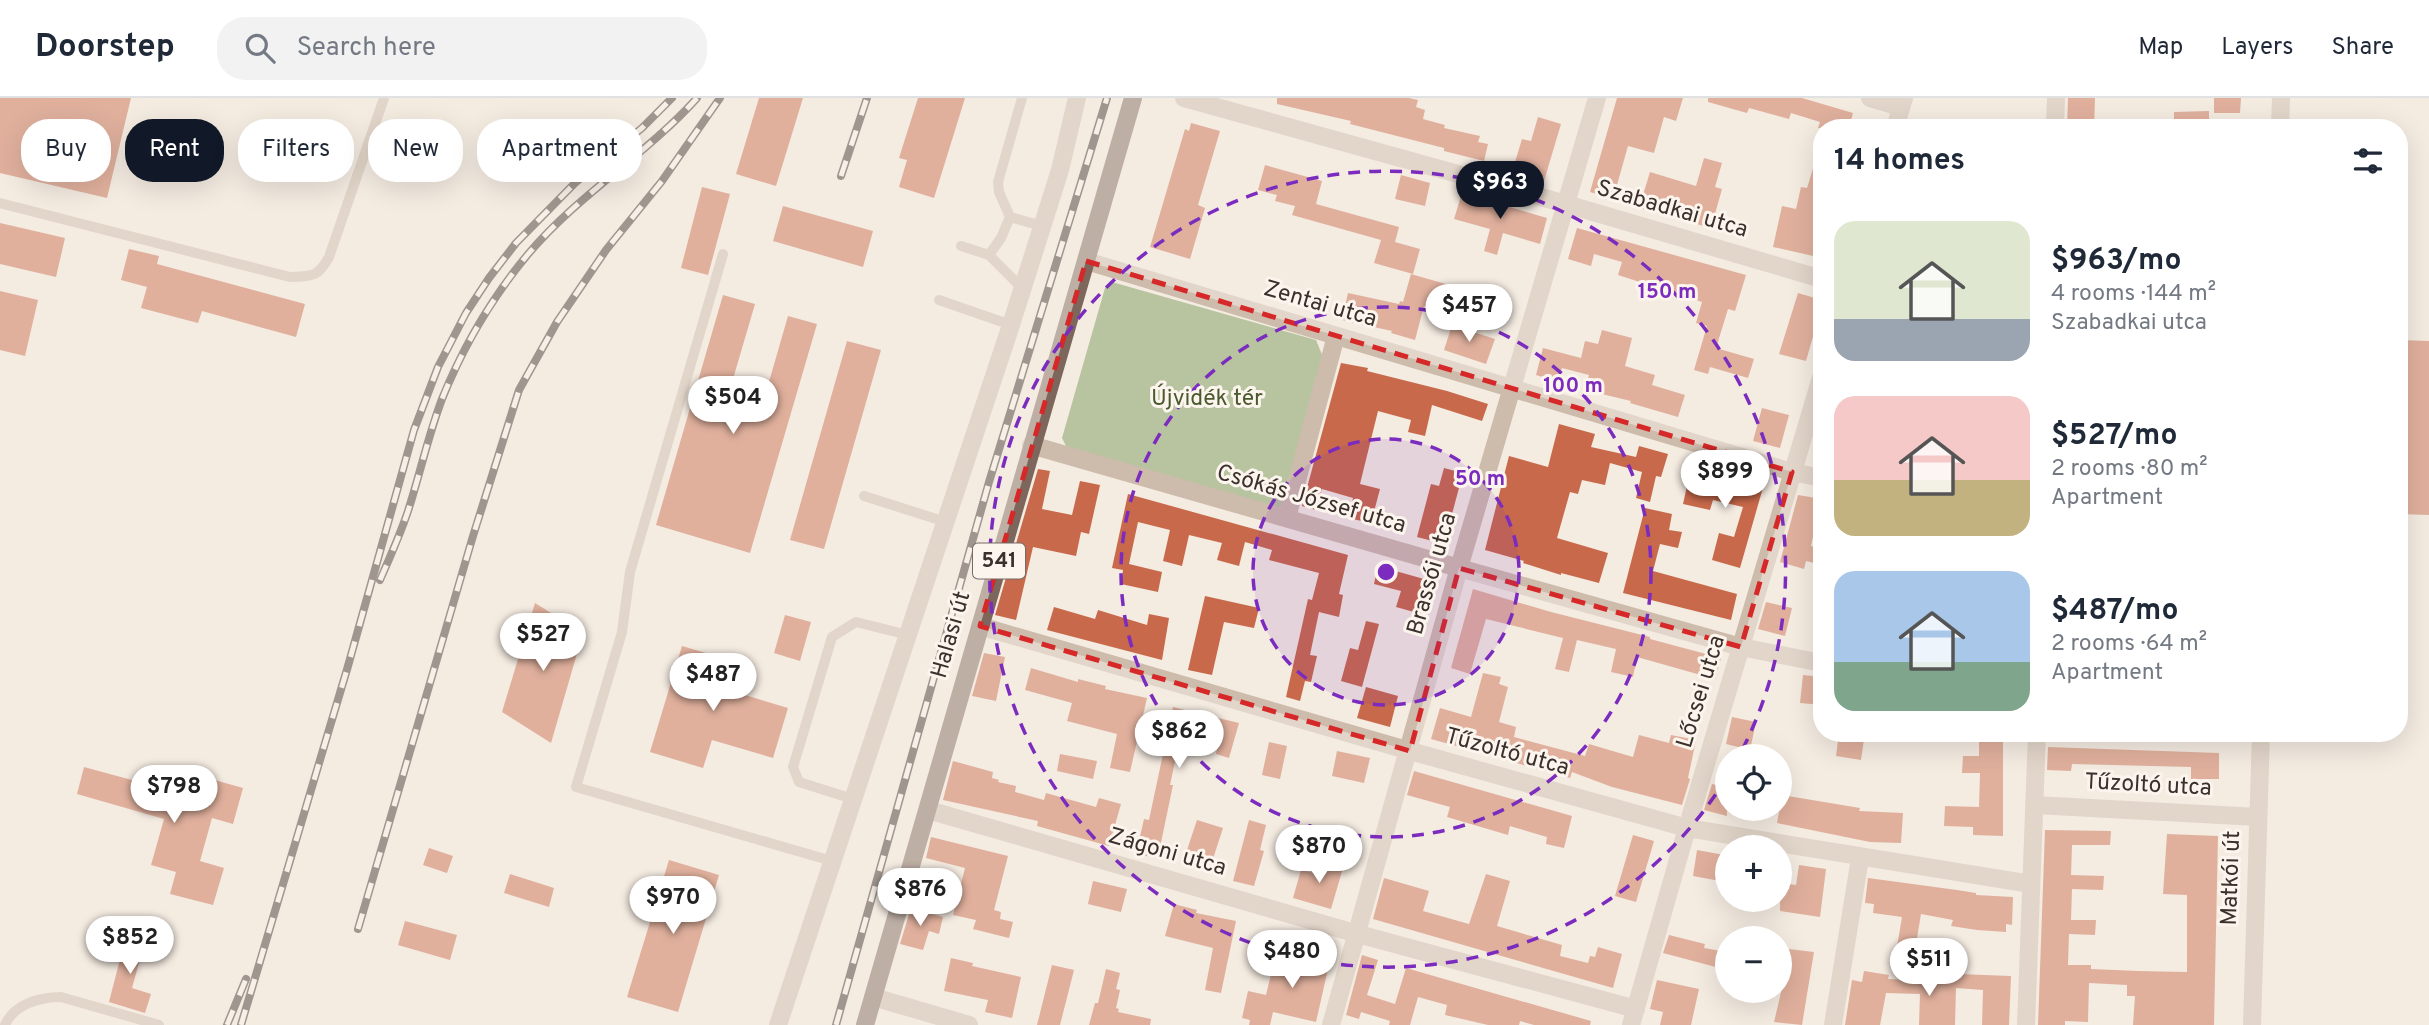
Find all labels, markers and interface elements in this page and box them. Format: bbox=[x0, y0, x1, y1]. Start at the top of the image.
search box bbox=[217, 17, 707, 80]
text: Doorstep bbox=[35, 27, 175, 69]
icon: search bbox=[241, 29, 279, 67]
text: Search here bbox=[297, 32, 436, 65]
text: Map bbox=[2138, 33, 2183, 63]
text: Layers bbox=[2221, 33, 2293, 63]
text: Share bbox=[2331, 33, 2394, 63]
chip: Buy bbox=[21, 119, 111, 182]
chip: Rent bbox=[125, 119, 224, 182]
chip: Filters bbox=[238, 119, 354, 182]
chip: New bbox=[368, 119, 463, 182]
chip: Apartment bbox=[477, 119, 642, 182]
icon: filters bbox=[2349, 142, 2387, 180]
text: 14 homes bbox=[1834, 143, 1965, 180]
pin: $963 bbox=[1459, 162, 1541, 221]
text: $963 bbox=[1472, 169, 1528, 198]
street label: Szabadkai utca bbox=[1593, 175, 1751, 245]
text: $963/mo bbox=[2051, 243, 2182, 280]
icon: home bbox=[1890, 249, 1974, 333]
street label: Zentai utca bbox=[1260, 275, 1380, 335]
text: 150 m bbox=[1638, 279, 1696, 306]
text: 4 rooms · 144 m² bbox=[2051, 280, 2216, 309]
pin: $457 bbox=[1428, 285, 1510, 344]
text: $457 bbox=[1441, 292, 1497, 321]
text: Szabadkai utca bbox=[2051, 309, 2207, 338]
text: 100 m bbox=[1543, 373, 1603, 400]
pin: $504 bbox=[692, 376, 774, 436]
park label: Újvidék tér bbox=[1151, 383, 1263, 414]
text: $504 bbox=[704, 384, 762, 413]
text: $527/mo bbox=[2051, 418, 2177, 455]
icon: home bbox=[1890, 424, 1974, 508]
pin: $899 bbox=[1684, 450, 1766, 510]
text: 2 rooms · 80 m² bbox=[2051, 455, 2208, 484]
text: $899 bbox=[1697, 458, 1753, 487]
street label: Csókás József utca bbox=[1213, 459, 1409, 541]
text: 50 m bbox=[1455, 466, 1505, 493]
text: Apartment bbox=[2051, 484, 2163, 513]
street label: Brassói utca bbox=[1402, 509, 1464, 639]
road number: 541 bbox=[973, 544, 1025, 578]
centre of rings bbox=[1374, 560, 1398, 584]
street label: Halasi út bbox=[926, 588, 978, 682]
text: $487/mo bbox=[2051, 593, 2179, 630]
icon: home bbox=[1890, 599, 1974, 683]
pin: $527 bbox=[502, 614, 584, 673]
text: $527 bbox=[516, 621, 570, 650]
text: 2 rooms · 64 m² bbox=[2051, 630, 2207, 659]
street label: Lőcsei utca bbox=[1671, 632, 1733, 752]
pin: $487 bbox=[672, 654, 754, 713]
text: Apartment bbox=[2051, 659, 2163, 688]
text: $487 bbox=[686, 661, 740, 690]
pin: $862 bbox=[1138, 710, 1220, 770]
text: $862 bbox=[1151, 718, 1207, 747]
street label: Tűzoltó utca bbox=[1442, 723, 1572, 783]
map controls bbox=[1715, 744, 1792, 1003]
button: locate bbox=[1715, 744, 1792, 821]
pin: $798 bbox=[133, 766, 215, 825]
street label: Tűzoltó utca bbox=[2084, 768, 2212, 804]
text: $798 bbox=[147, 773, 201, 802]
street label: Zágoni utca bbox=[1105, 822, 1229, 884]
pin: $870 bbox=[1278, 826, 1360, 885]
street label: Matkói út bbox=[2216, 830, 2248, 926]
text: $870 bbox=[1291, 833, 1347, 862]
button: + bbox=[1715, 835, 1792, 912]
pin: $876 bbox=[879, 868, 961, 928]
pin: $970 bbox=[632, 876, 714, 936]
text: $876 bbox=[893, 876, 947, 905]
text: $970 bbox=[645, 884, 701, 913]
pin: $852 bbox=[89, 916, 171, 976]
text: $852 bbox=[102, 924, 158, 953]
button: − bbox=[1715, 926, 1792, 1003]
pin: $480 bbox=[1251, 930, 1333, 990]
text: $480 bbox=[1263, 938, 1321, 967]
pin: $511 bbox=[1888, 939, 1970, 998]
text: $511 bbox=[1906, 946, 1952, 975]

